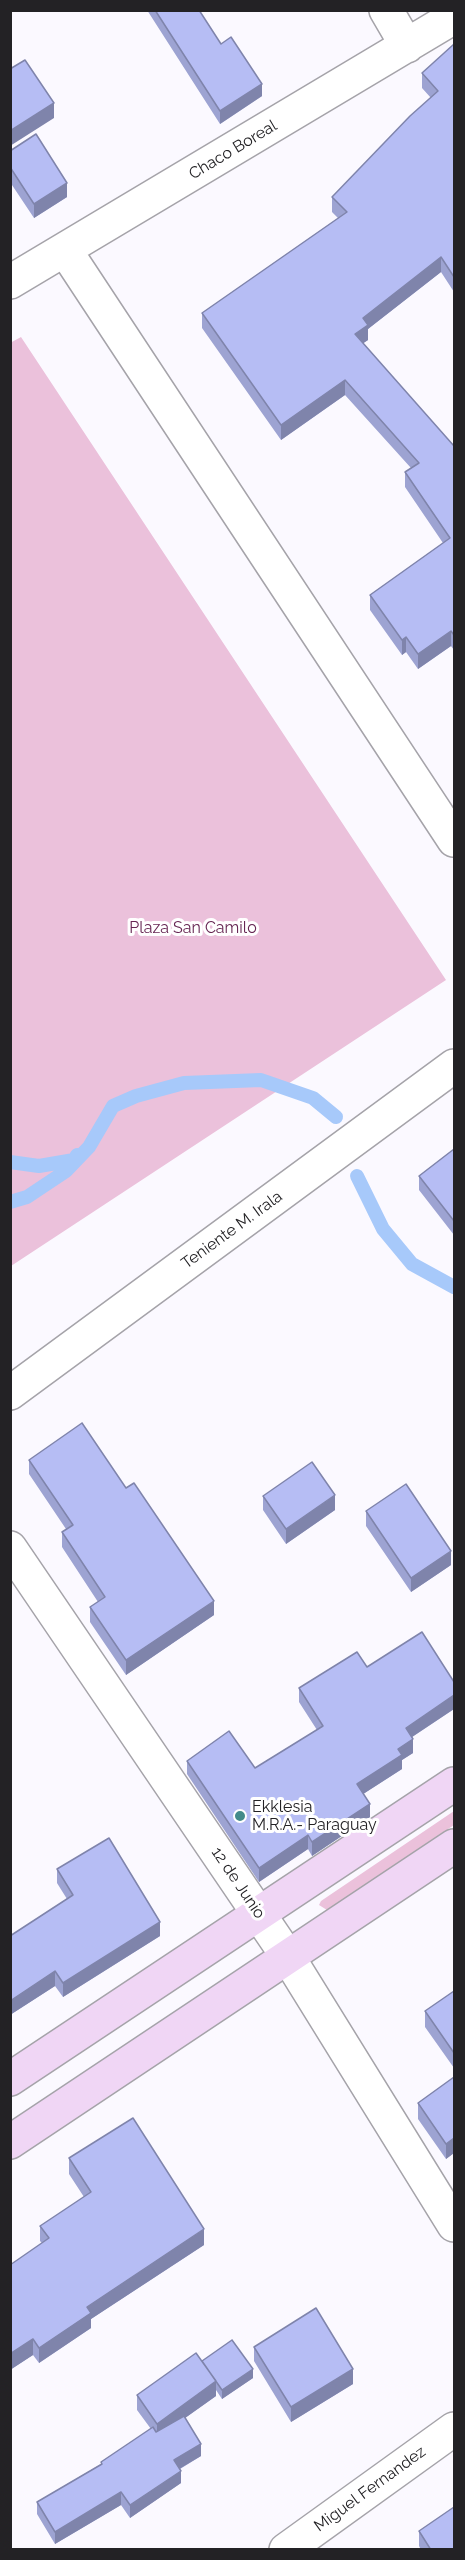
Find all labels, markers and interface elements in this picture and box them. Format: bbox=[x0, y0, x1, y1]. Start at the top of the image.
street label: Chaco Boreal bbox=[185, 116, 281, 184]
park label: Plaza San Camilo bbox=[129, 918, 257, 938]
street label: Teniente M. Irala bbox=[178, 1187, 286, 1273]
place label: Ekklesia M.R.A.- Paraguay bbox=[252, 1797, 377, 1835]
marker: Ekklesia M.R.A.- Paraguay bbox=[233, 1809, 247, 1823]
street label: 12 de Junio bbox=[207, 1844, 269, 1922]
street label: Miguel Fernandez bbox=[311, 2442, 429, 2536]

